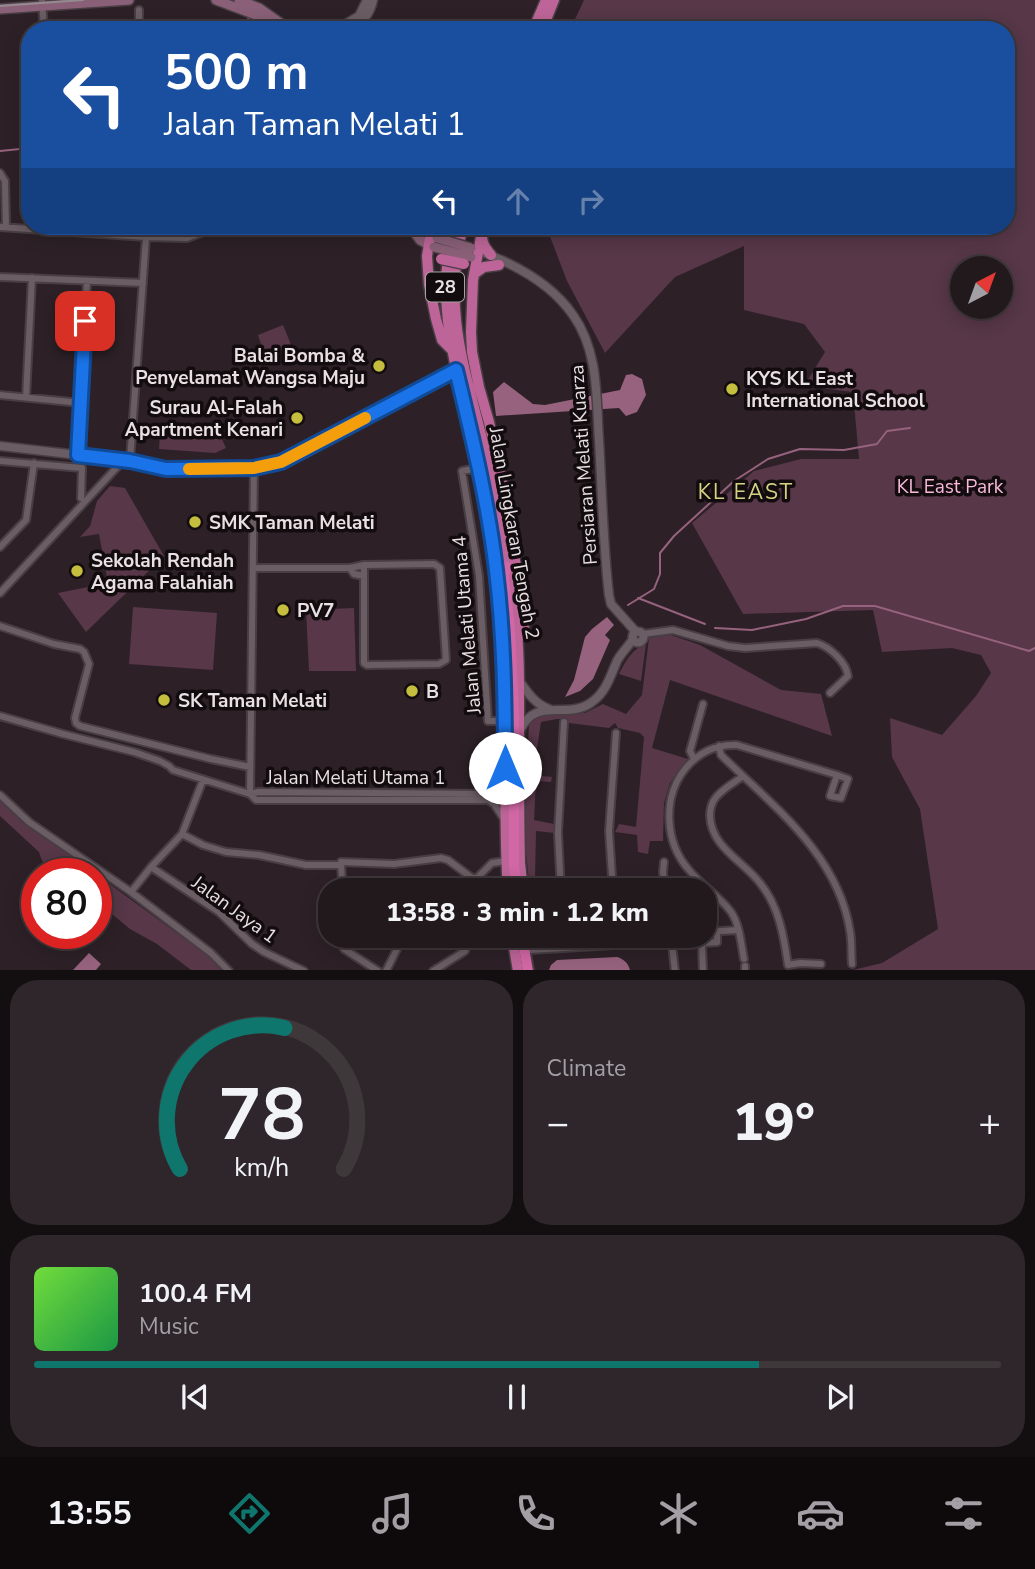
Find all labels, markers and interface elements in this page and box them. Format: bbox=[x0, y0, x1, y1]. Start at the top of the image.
text: 500 m bbox=[164, 39, 308, 106]
icon: left bbox=[49, 49, 140, 140]
text: Jalan Taman Melati 1 bbox=[164, 103, 466, 146]
icon: left bbox=[426, 182, 464, 220]
icon: ahead bbox=[499, 182, 537, 220]
icon: right bbox=[572, 182, 610, 220]
north arrow bbox=[950, 256, 1013, 318]
map controls bbox=[950, 256, 1013, 319]
road number: 28 bbox=[426, 272, 464, 302]
pin bbox=[55, 291, 115, 351]
icon: arrive bbox=[66, 302, 104, 340]
place label: Balai Bomba & Penyelamat Wangsa Maju bbox=[135, 343, 366, 391]
marker: Balai Bomba & Penyelamat Wangsa Maju bbox=[371, 358, 387, 374]
street label: Persiaran Melati Kuarza bbox=[564, 364, 604, 566]
place label: KYS KL East International School bbox=[746, 366, 925, 414]
marker: KYS KL East International School bbox=[724, 381, 740, 397]
place label: Surau Al-Falah Apartment Kenari bbox=[125, 395, 283, 443]
marker: Surau Al-Falah Apartment Kenari bbox=[289, 410, 305, 426]
street label: Jalan Lingkaran Tengah 2 bbox=[482, 424, 546, 641]
park label: KL East Park bbox=[897, 474, 1004, 500]
district label: KL EAST bbox=[698, 478, 794, 506]
place label: SMK Taman Melati bbox=[209, 510, 375, 536]
marker: SMK Taman Melati bbox=[187, 514, 203, 530]
street label: Jalan Melati Utama 4 bbox=[446, 535, 488, 716]
place label: Sekolah Rendah Agama Falahiah bbox=[91, 548, 234, 596]
marker: Sekolah Rendah Agama Falahiah bbox=[69, 563, 85, 579]
place label: PV7 bbox=[297, 598, 334, 624]
marker: PV7 bbox=[275, 602, 291, 618]
place label: B bbox=[426, 679, 439, 705]
marker: B bbox=[404, 683, 420, 699]
place label: SK Taman Melati bbox=[178, 688, 327, 714]
marker: SK Taman Melati bbox=[156, 692, 172, 708]
position arrow bbox=[468, 731, 542, 805]
street label: Jalan Melati Utama 1 bbox=[266, 765, 445, 791]
speed limit sign: 80 bbox=[21, 858, 112, 949]
street label: Jalan Jaya 1 bbox=[186, 869, 282, 950]
text: 13:58 · 3 min · 1.2 km bbox=[386, 895, 649, 930]
text: Climate bbox=[547, 1053, 626, 1084]
text: 78 bbox=[218, 1065, 305, 1165]
text: 19° bbox=[733, 1087, 815, 1158]
text: − bbox=[547, 1098, 569, 1149]
text: + bbox=[978, 1098, 1001, 1149]
text: km/h bbox=[234, 1150, 289, 1184]
text: 100.4 FM bbox=[139, 1276, 252, 1311]
text: Music bbox=[139, 1311, 199, 1342]
icon: previous bbox=[176, 1378, 214, 1416]
icon: pause bbox=[498, 1378, 536, 1416]
icon: next bbox=[821, 1378, 859, 1416]
icon: directions bbox=[225, 1489, 274, 1538]
icon: music bbox=[368, 1489, 417, 1538]
icon: phone bbox=[511, 1489, 560, 1538]
icon: climate bbox=[654, 1489, 703, 1538]
icon: car bbox=[796, 1489, 845, 1538]
icon: filters bbox=[939, 1489, 988, 1538]
text: 13:55 bbox=[47, 1492, 132, 1535]

